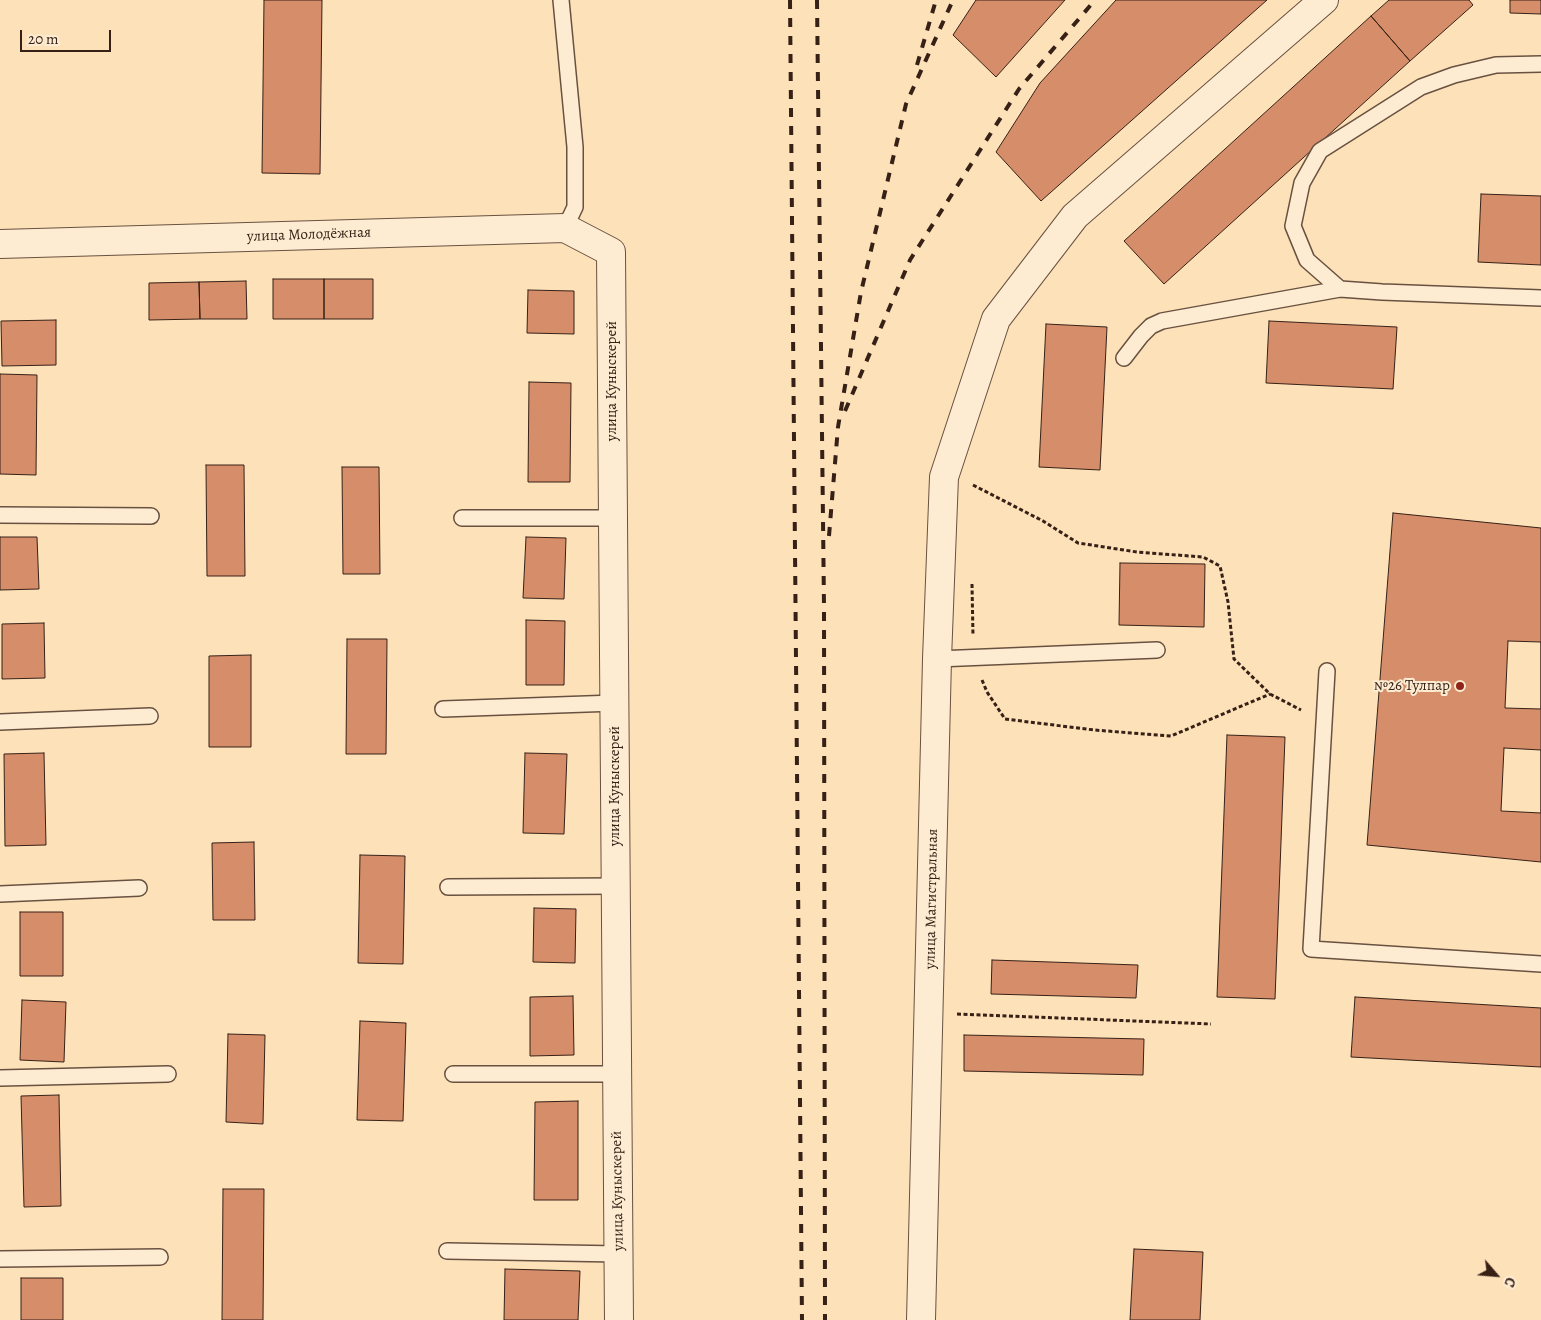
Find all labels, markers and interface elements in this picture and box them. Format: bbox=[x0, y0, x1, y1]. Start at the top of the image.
scale bar bbox=[22, 20, 114, 52]
text: 20 m bbox=[28, 29, 59, 49]
street label: улица Молодёжная bbox=[247, 224, 371, 246]
street label: улица Куныскерей bbox=[603, 321, 621, 441]
place label: №26 Тулпар bbox=[1374, 677, 1450, 695]
marker: №26 Тулпар bbox=[1454, 680, 1466, 692]
street label: улица Куныскерей bbox=[606, 726, 624, 846]
street label: улица Магистральная bbox=[922, 829, 942, 969]
street label: улица Куныскерей bbox=[608, 1131, 628, 1251]
north arrow bbox=[1471, 1250, 1521, 1300]
text: С bbox=[1499, 1274, 1520, 1290]

